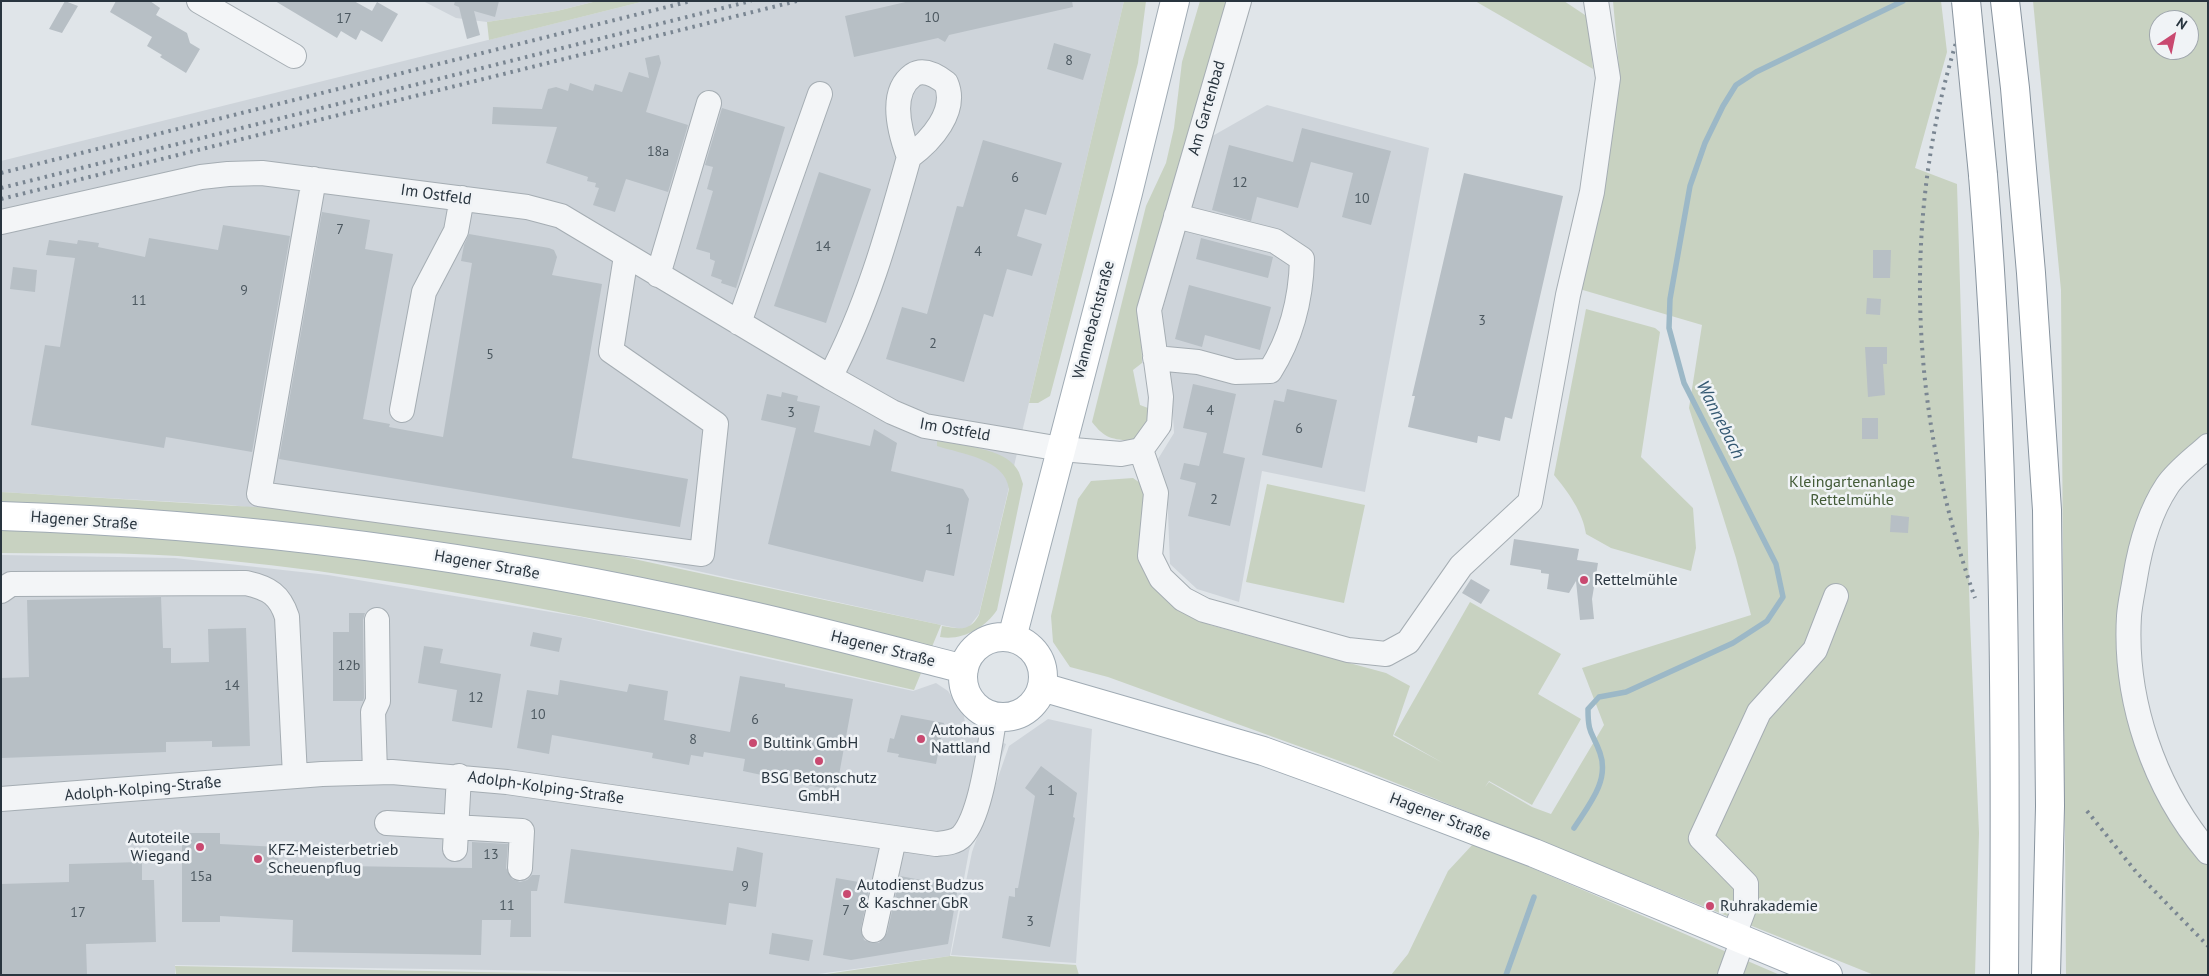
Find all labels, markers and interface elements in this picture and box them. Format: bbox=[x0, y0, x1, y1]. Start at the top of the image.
house number: 10 bbox=[924, 10, 940, 26]
north arrow bbox=[2149, 10, 2199, 60]
house number: 17 bbox=[336, 11, 352, 27]
text: N bbox=[2173, 13, 2191, 33]
house number: 8 bbox=[1065, 53, 1073, 69]
street label: Am Gartenbad bbox=[1184, 58, 1230, 158]
house number: 18a bbox=[647, 144, 669, 160]
house number: 6 bbox=[1011, 170, 1019, 186]
house number: 12 bbox=[1232, 175, 1248, 191]
street label: Im Ostfeld bbox=[399, 181, 473, 209]
house number: 10 bbox=[1354, 191, 1370, 207]
house number: 7 bbox=[336, 222, 344, 238]
house number: 14 bbox=[815, 239, 831, 255]
house number: 4 bbox=[974, 244, 982, 260]
street label: Wannebachstraße bbox=[1069, 259, 1119, 381]
house number: 9 bbox=[240, 283, 248, 299]
house number: 11 bbox=[131, 293, 147, 309]
house number: 3 bbox=[1478, 313, 1486, 329]
house number: 2 bbox=[929, 336, 937, 352]
house number: 5 bbox=[486, 347, 494, 363]
water label: Wannebach bbox=[1691, 377, 1749, 463]
house number: 4 bbox=[1206, 403, 1214, 419]
house number: 3 bbox=[787, 405, 795, 421]
street label: Im Ostfeld bbox=[918, 414, 992, 446]
house number: 6 bbox=[1295, 421, 1303, 437]
park label: Kleingartenanlage Rettelmühle bbox=[1789, 472, 1915, 510]
house number: 2 bbox=[1210, 492, 1218, 508]
street label: Hagener Straße bbox=[30, 508, 138, 534]
house number: 1 bbox=[945, 522, 953, 538]
street label: Hagener Straße bbox=[433, 546, 541, 584]
place label: Rettelmühle bbox=[1594, 570, 1678, 590]
marker: Rettelmühle bbox=[1578, 574, 1590, 586]
street label: Hagener Straße bbox=[829, 627, 937, 671]
house number: 12b bbox=[338, 658, 360, 674]
house number: 14 bbox=[224, 678, 240, 694]
house number: 12 bbox=[468, 690, 484, 706]
house number: 10 bbox=[530, 707, 546, 723]
house number: 6 bbox=[751, 712, 759, 728]
place label: Autohaus Nattland bbox=[931, 720, 995, 758]
house number: 8 bbox=[689, 732, 697, 748]
place label: Bultink GmbH bbox=[763, 733, 858, 753]
marker: Autohaus Nattland bbox=[915, 733, 927, 745]
marker: Bultink GmbH bbox=[747, 737, 759, 749]
marker: BSG Betonschutz GmbH bbox=[813, 755, 825, 767]
street label: Adolph-Kolping-Straße bbox=[467, 768, 625, 808]
place label: BSG Betonschutz GmbH bbox=[761, 768, 877, 806]
street label: Adolph-Kolping-Straße bbox=[64, 773, 222, 805]
house number: 1 bbox=[1047, 783, 1055, 799]
street label: Hagener Straße bbox=[1387, 789, 1493, 845]
place label: Autoteile Wiegand bbox=[128, 828, 190, 866]
place label: KFZ-Meisterbetrieb Scheuenpflug bbox=[268, 840, 398, 878]
marker: Autoteile Wiegand bbox=[194, 841, 206, 853]
house number: 13 bbox=[483, 847, 499, 863]
marker: KFZ-Meisterbetrieb Scheuenpflug bbox=[252, 853, 264, 865]
house number: 15a bbox=[190, 869, 212, 885]
place label: Autodienst Budzus & Kaschner GbR bbox=[857, 875, 984, 913]
house number: 9 bbox=[741, 879, 749, 895]
marker: Autodienst Budzus & Kaschner GbR bbox=[841, 888, 853, 900]
place label: Ruhrakademie bbox=[1720, 896, 1818, 916]
house number: 11 bbox=[499, 898, 515, 914]
marker: Ruhrakademie bbox=[1704, 900, 1716, 912]
house number: 7 bbox=[842, 903, 850, 919]
house number: 17 bbox=[70, 905, 86, 921]
house number: 3 bbox=[1026, 914, 1034, 930]

